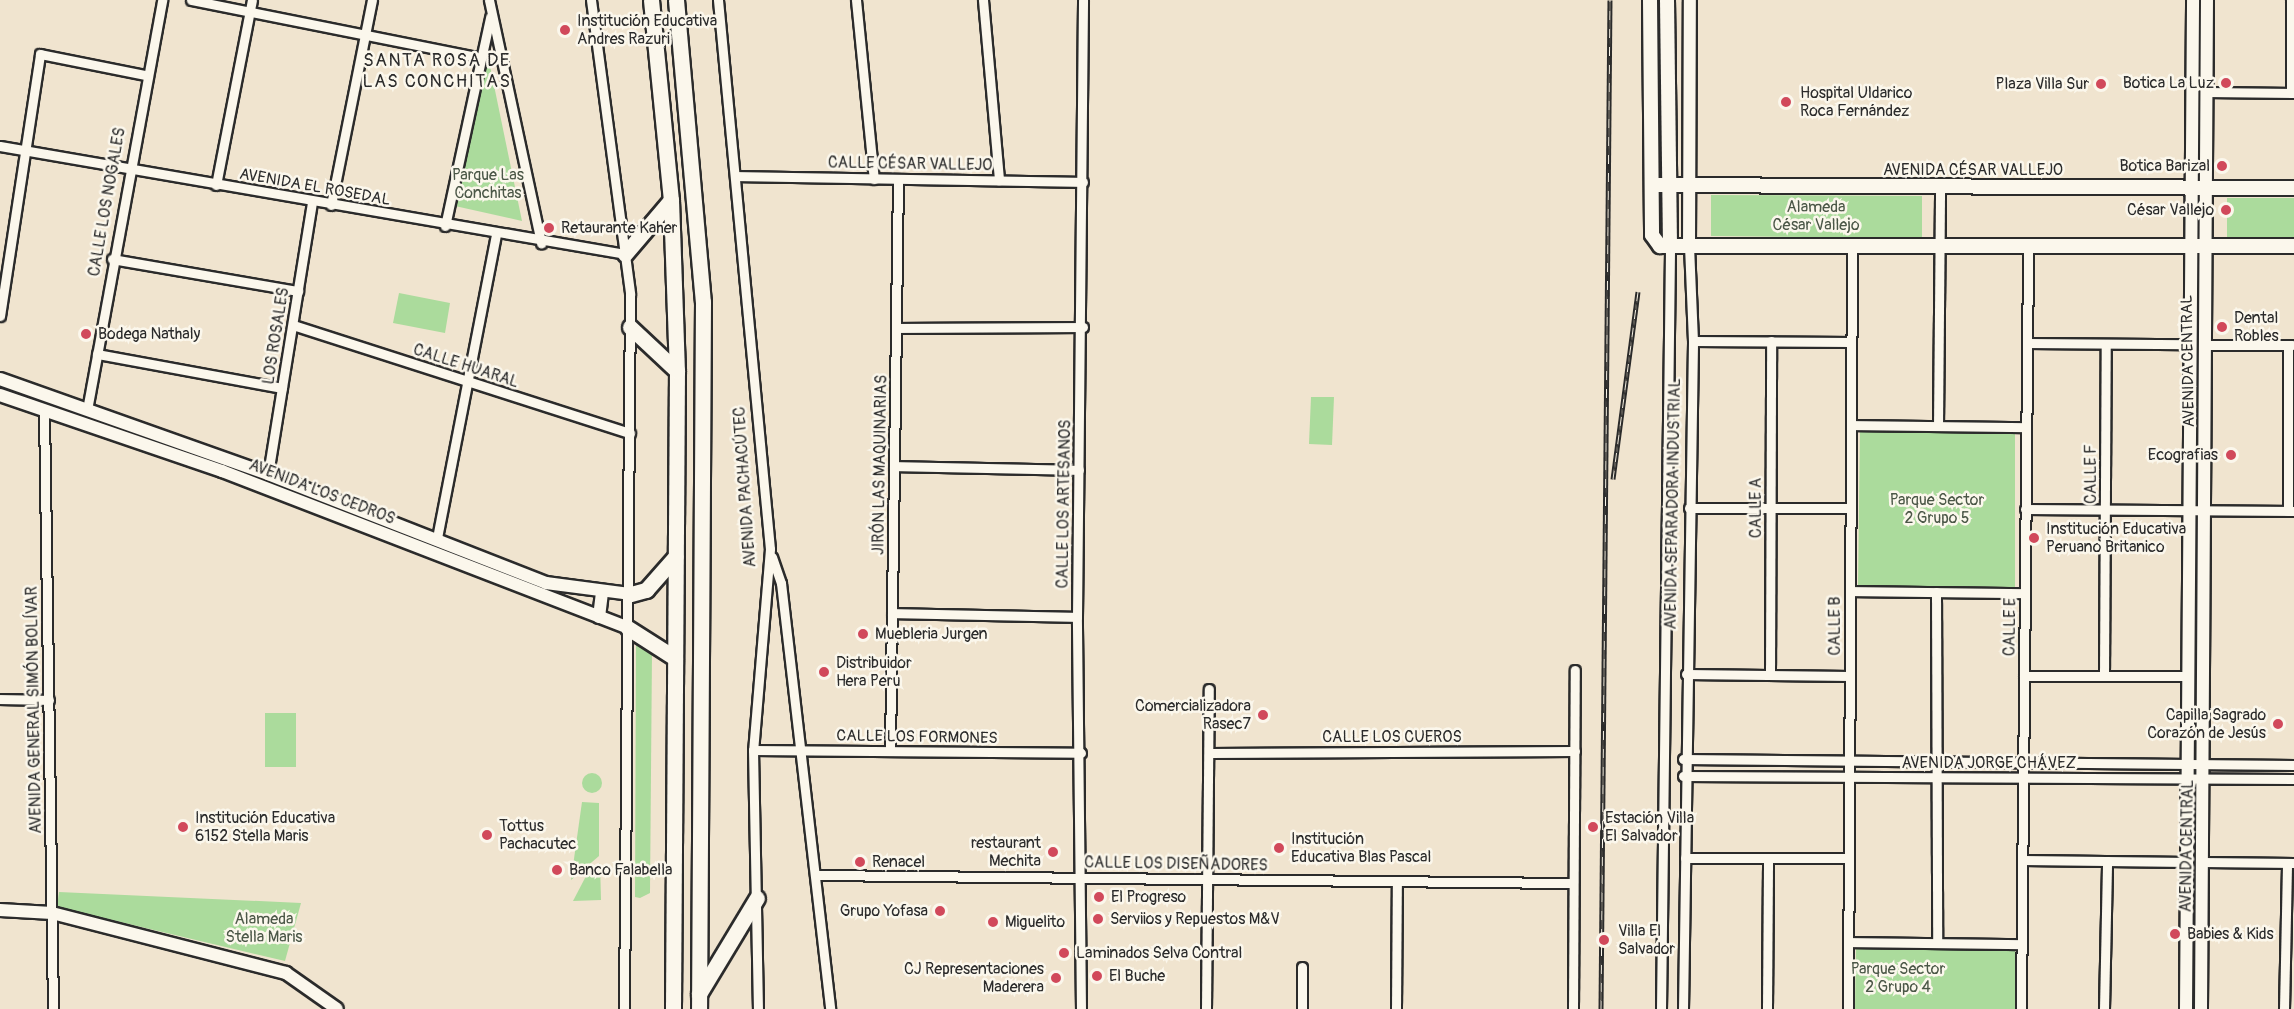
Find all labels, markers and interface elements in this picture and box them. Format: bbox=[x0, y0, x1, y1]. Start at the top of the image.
place label: Institución Educativa Andres Razuri bbox=[577, 11, 717, 49]
marker: Institución Educativa Andres Razuri bbox=[558, 23, 572, 37]
district label: SANTA ROSA DE LAS CONCHITAS bbox=[363, 51, 511, 94]
place label: Botica La Luz bbox=[2123, 73, 2214, 93]
place label: Plaza Villa Sur bbox=[1996, 74, 2089, 94]
marker: Botica La Luz bbox=[2219, 76, 2233, 90]
marker: Plaza Villa Sur bbox=[2094, 77, 2108, 91]
place label: Hospital Uldarico Roca Fernández bbox=[1800, 83, 1912, 121]
marker: Hospital Uldarico Roca Fernández bbox=[1777, 93, 1795, 111]
street label: CALLE LOS NOGALES bbox=[84, 126, 130, 278]
street label: CALLE CÉSAR VALLEJO bbox=[828, 153, 992, 175]
place label: Botica Barizal bbox=[2119, 156, 2210, 176]
marker: Botica Barizal bbox=[2215, 159, 2229, 173]
street label: AVENIDA CÉSAR VALLEJO bbox=[1883, 160, 2063, 180]
street label: AVENIDA EL ROSEDAL bbox=[238, 164, 392, 210]
park label: Parque Las Conchitas bbox=[452, 165, 524, 203]
park label: Alameda César Vallejo bbox=[1773, 197, 1859, 235]
place label: César Vallejo bbox=[2127, 200, 2214, 220]
marker: César Vallejo bbox=[2219, 203, 2233, 217]
place label: Retaurante Kaher bbox=[561, 218, 677, 238]
marker: Retaurante Kaher bbox=[542, 221, 556, 235]
street label: LOS ROSALES bbox=[259, 286, 293, 386]
street label: AVENIDA CENTRAL bbox=[2177, 295, 2199, 427]
place label: Dental Robles bbox=[2234, 308, 2279, 346]
marker: Dental Robles bbox=[2215, 320, 2229, 334]
place label: Bodega Nathaly bbox=[98, 324, 200, 344]
marker: Bodega Nathaly bbox=[79, 327, 93, 341]
street label: CALLE HUARAL bbox=[411, 340, 521, 392]
street label: JIRÓN LAS MAQUINARIAS bbox=[869, 375, 891, 555]
street label: AVENIDA SEPARADORA INDUSTRIAL bbox=[1661, 378, 1685, 630]
street label: AVENIDA PACHACÚTEC bbox=[730, 406, 760, 568]
street label: CALLE LOS ARTESANOS bbox=[1053, 419, 1075, 589]
street label: CALLE F bbox=[2081, 444, 2101, 504]
place label: Ecografias bbox=[2148, 445, 2218, 465]
marker: Ecografias bbox=[2222, 446, 2240, 464]
street label: AVENIDA LOS CEDROS bbox=[246, 455, 398, 529]
street label: CALLE A bbox=[1746, 478, 1766, 538]
park label: Parque Sector 2 Grupo 5 bbox=[1890, 490, 1984, 528]
place label: Institución Educativa Peruano Britanico bbox=[2046, 519, 2186, 557]
marker: Institución Educativa Peruano Britanico bbox=[2027, 531, 2041, 545]
street label: AVENIDA GENERAL SIMÓN BOLÍVAR bbox=[22, 586, 46, 834]
street label: CALLE B bbox=[1825, 596, 1845, 656]
street label: CALLE E bbox=[2000, 598, 2020, 656]
place label: Muebleria Jurgen bbox=[875, 624, 988, 644]
marker: Muebleria Jurgen bbox=[856, 627, 870, 641]
place label: Distribuidor Hera Peru bbox=[836, 653, 912, 691]
marker: Distribuidor Hera Peru bbox=[817, 665, 831, 679]
place label: Comercializadora Rasec7 bbox=[1135, 696, 1251, 734]
place label: Capilla Sagrado Corazón de Jesús bbox=[2147, 705, 2266, 743]
marker: Comercializadora Rasec7 bbox=[1256, 708, 1270, 722]
marker: Capilla Sagrado Corazón de Jesús bbox=[2271, 717, 2285, 731]
street label: CALLE LOS FORMONES bbox=[836, 726, 998, 748]
street label: CALLE LOS CUEROS bbox=[1322, 727, 1462, 747]
street label: AVENIDA JORGE CHÁVEZ bbox=[1902, 753, 2076, 773]
street label: AVENIDA CENTRAL bbox=[2176, 780, 2198, 912]
place label: Institución Educativa 6152 Stella Maris bbox=[195, 808, 335, 846]
place label: Estación Villa El Salvador bbox=[1605, 808, 1694, 846]
place label: Tottus Pachacutec bbox=[499, 816, 576, 854]
marker: Institución Educativa 6152 Stella Maris bbox=[176, 820, 190, 834]
marker: Estación Villa El Salvador bbox=[1586, 820, 1600, 834]
marker: Tottus Pachacutec bbox=[480, 828, 494, 842]
place label: Institución Educativa Blas Pascal bbox=[1291, 829, 1431, 867]
place label: restaurant Mechita bbox=[971, 833, 1041, 871]
marker: Institución Educativa Blas Pascal bbox=[1272, 841, 1286, 855]
marker: restaurant Mechita bbox=[1046, 845, 1060, 859]
place label: Renacel bbox=[872, 852, 925, 872]
street label: CALLE LOS DISEÑADORES bbox=[1084, 853, 1268, 875]
marker: Renacel bbox=[853, 855, 867, 869]
place label: Banco Falabella bbox=[569, 860, 672, 880]
marker: Banco Falabella bbox=[550, 863, 564, 877]
place label: El Progreso bbox=[1111, 887, 1186, 907]
marker: El Progreso bbox=[1092, 890, 1106, 904]
place label: Grupo Yofasa bbox=[840, 901, 928, 921]
marker: Grupo Yofasa bbox=[933, 904, 947, 918]
park label: Alameda Stella Maris bbox=[226, 909, 302, 947]
place label: Serviios y Repuestos M&V bbox=[1110, 909, 1280, 929]
place label: Miguelito bbox=[1005, 912, 1065, 932]
marker: Serviios y Repuestos M&V bbox=[1091, 912, 1105, 926]
marker: Miguelito bbox=[986, 915, 1000, 929]
place label: Villa El Salvador bbox=[1618, 921, 1675, 959]
place label: Babies & Kids bbox=[2187, 924, 2274, 944]
marker: Babies & Kids bbox=[2168, 927, 2182, 941]
marker: Villa El Salvador bbox=[1595, 931, 1613, 949]
place label: Laminados Selva Contral bbox=[1076, 943, 1242, 963]
marker: Laminados Selva Contral bbox=[1057, 946, 1071, 960]
place label: CJ Representaciones Maderera bbox=[904, 959, 1044, 997]
park label: Parque Sector 2 Grupo 4 bbox=[1851, 959, 1945, 997]
place label: El Buche bbox=[1109, 966, 1165, 986]
marker: El Buche bbox=[1090, 969, 1104, 983]
marker: CJ Representaciones Maderera bbox=[1049, 971, 1063, 985]

